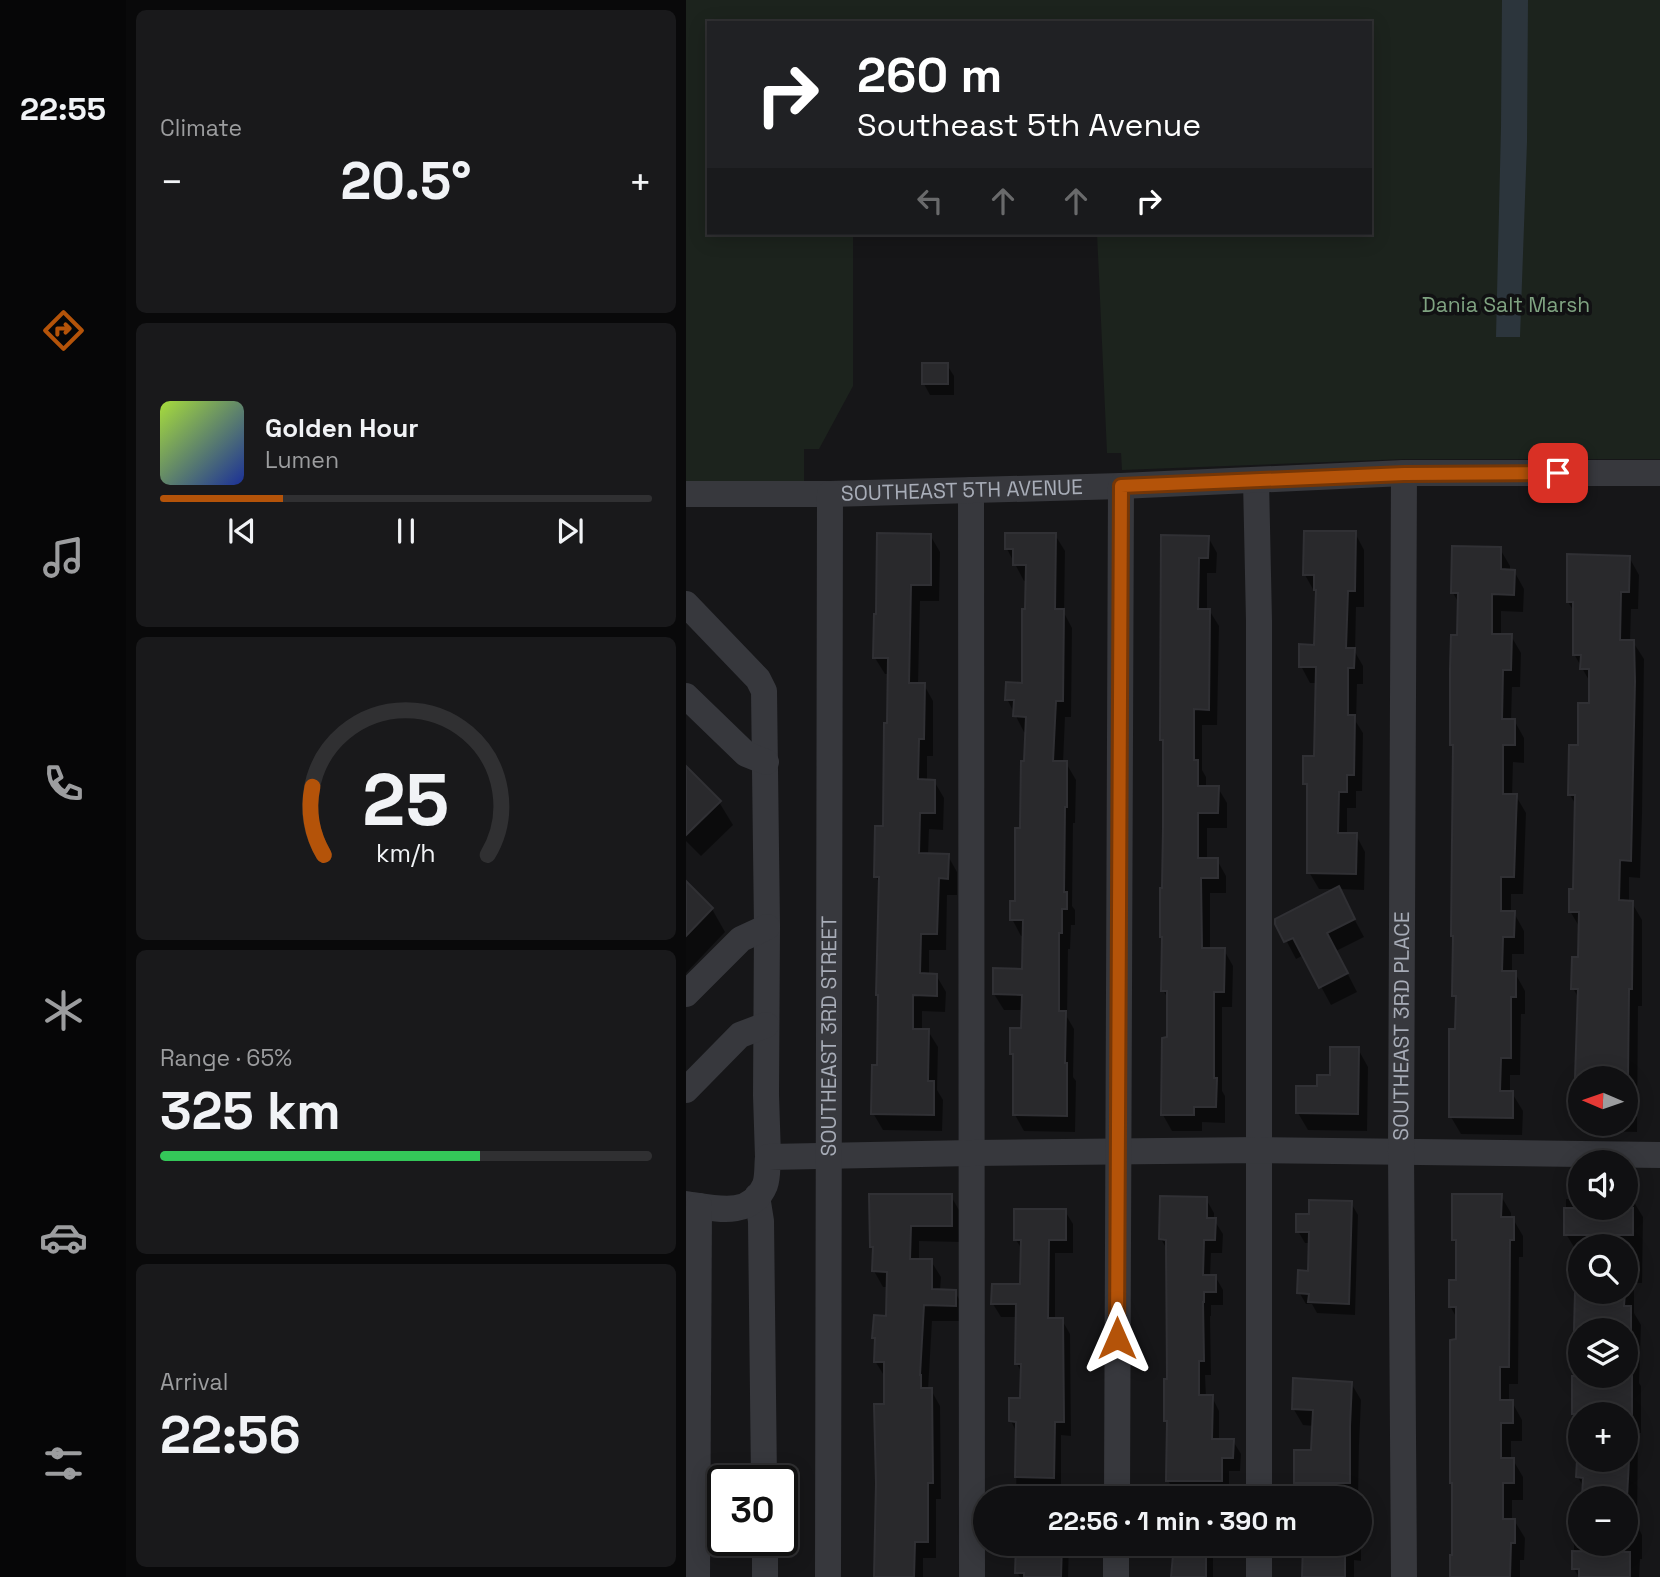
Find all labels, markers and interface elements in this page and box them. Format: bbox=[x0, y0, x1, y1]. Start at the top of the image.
text: 260 m bbox=[857, 44, 1002, 106]
icon: right bbox=[742, 49, 833, 140]
text: 22:55 bbox=[20, 89, 106, 129]
text: Southeast 5th Avenue bbox=[857, 105, 1201, 145]
text: Climate bbox=[160, 113, 242, 143]
text: 20.5° bbox=[340, 148, 472, 214]
text: − bbox=[160, 158, 184, 206]
text: + bbox=[628, 158, 652, 206]
icon: left bbox=[911, 182, 949, 220]
icon: ahead bbox=[984, 182, 1022, 220]
icon: ahead bbox=[1057, 182, 1095, 220]
icon: right bbox=[1130, 182, 1168, 220]
park label: Dania Salt Marsh bbox=[1422, 291, 1590, 318]
icon: directions bbox=[39, 306, 88, 355]
text: Golden Hour bbox=[265, 411, 419, 445]
pin bbox=[1528, 443, 1588, 503]
text: Lumen bbox=[265, 445, 339, 475]
icon: arrive bbox=[1539, 454, 1577, 492]
street label: SOUTHEAST 5TH AVENUE bbox=[841, 473, 1083, 507]
icon: previous bbox=[223, 512, 261, 550]
icon: pause bbox=[387, 512, 425, 550]
icon: next bbox=[551, 512, 589, 550]
icon: music bbox=[39, 533, 88, 582]
text: 25 bbox=[363, 753, 449, 846]
icon: phone bbox=[39, 759, 88, 808]
text: km/h bbox=[376, 836, 436, 868]
street label: SOUTHEAST 3RD PLACE bbox=[1387, 911, 1415, 1141]
street label: SOUTHEAST 3RD STREET bbox=[815, 916, 842, 1156]
icon: climate bbox=[39, 986, 88, 1035]
text: Range · 65% bbox=[160, 1043, 292, 1073]
north arrow bbox=[1568, 1066, 1638, 1136]
map controls bbox=[1568, 1066, 1638, 1556]
text: 325 km bbox=[160, 1078, 341, 1144]
button: sound bbox=[1568, 1150, 1638, 1220]
icon: car bbox=[39, 1213, 88, 1262]
button: search bbox=[1568, 1234, 1638, 1304]
position arrow bbox=[1080, 1301, 1154, 1375]
button: layers bbox=[1568, 1318, 1638, 1388]
text: Arrival bbox=[160, 1367, 228, 1397]
text: 22:56 bbox=[160, 1402, 301, 1468]
button: + bbox=[1568, 1402, 1638, 1472]
icon: filters bbox=[39, 1439, 88, 1488]
speed limit sign: 30 bbox=[707, 1465, 798, 1556]
button: − bbox=[1568, 1486, 1638, 1556]
text: 22:56 · 1 min · 390 m bbox=[1048, 1504, 1297, 1538]

